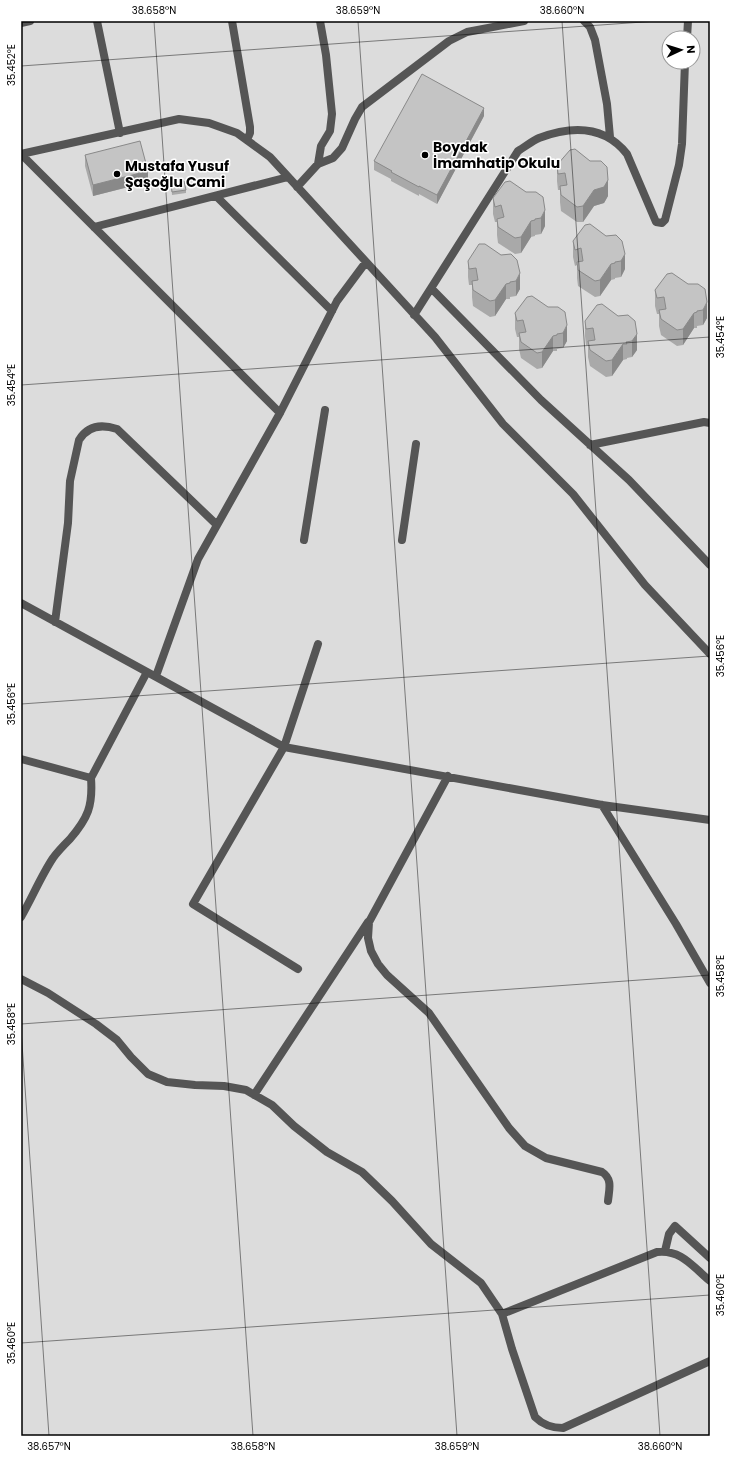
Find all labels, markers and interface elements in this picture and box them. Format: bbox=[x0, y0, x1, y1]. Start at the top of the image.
text: 38.658°N bbox=[132, 3, 176, 18]
text: 38.659°N bbox=[336, 3, 380, 18]
text: 38.660°N bbox=[540, 3, 584, 18]
north arrow bbox=[661, 30, 701, 70]
text: 35.452°E bbox=[4, 44, 19, 86]
text: N bbox=[683, 45, 699, 54]
place label: Boydak İmamhatip Okulu bbox=[433, 137, 560, 173]
marker: Boydak İmamhatip Okulu bbox=[420, 150, 430, 160]
place label: Mustafa Yusuf Şaşoğlu Cami bbox=[125, 156, 229, 192]
marker: Mustafa Yusuf Şaşoğlu Cami bbox=[112, 169, 122, 179]
text: 35.454°E bbox=[713, 316, 728, 358]
text: 35.454°E bbox=[4, 364, 19, 406]
text: 35.456°E bbox=[713, 635, 728, 677]
text: 35.456°E bbox=[4, 683, 19, 725]
text: 35.458°E bbox=[713, 955, 728, 997]
text: 35.458°E bbox=[4, 1003, 19, 1045]
text: 35.460°E bbox=[713, 1274, 728, 1316]
text: 35.460°E bbox=[4, 1322, 19, 1364]
text: 38.657°N bbox=[27, 1439, 71, 1454]
text: 38.658°N bbox=[231, 1439, 275, 1454]
text: 38.659°N bbox=[435, 1439, 479, 1454]
text: 38.660°N bbox=[638, 1439, 682, 1454]

